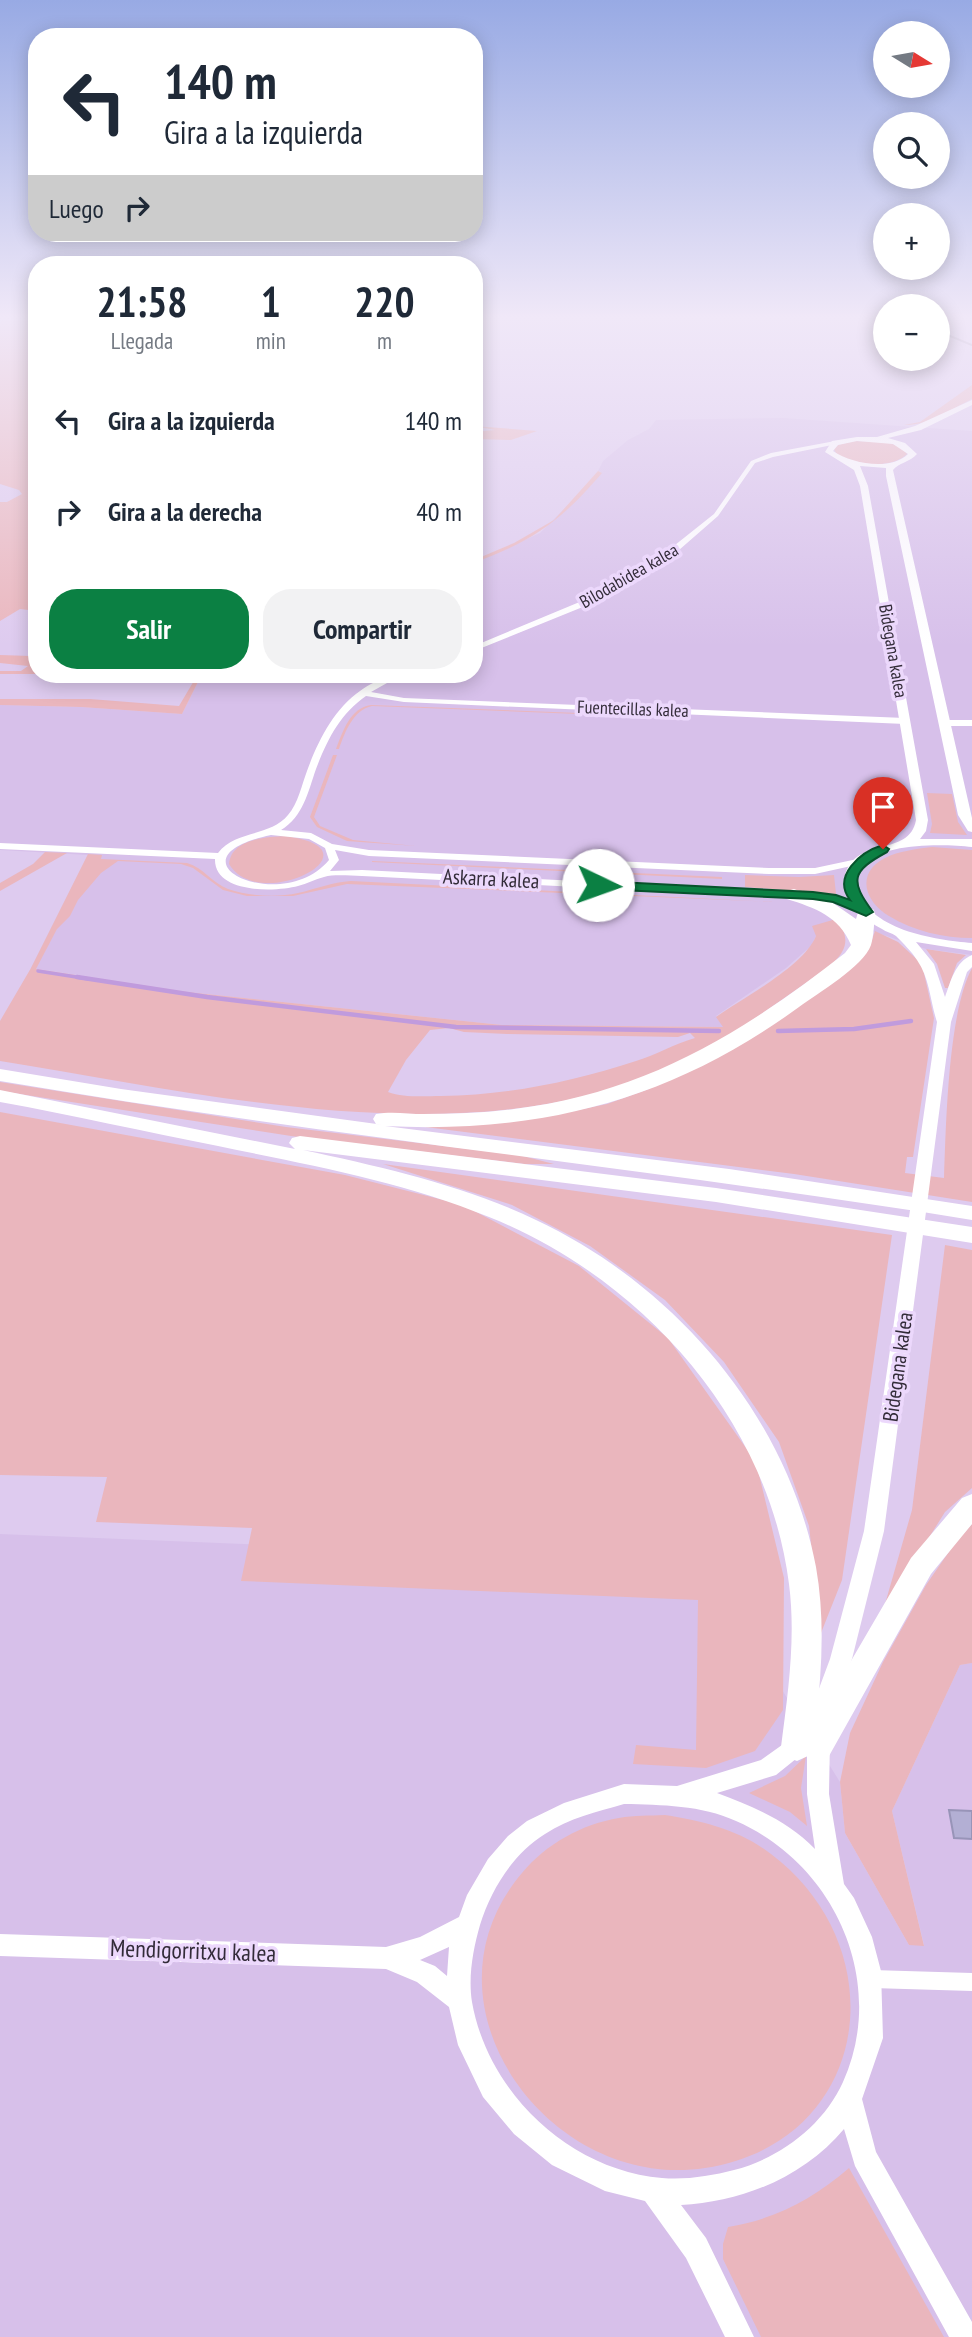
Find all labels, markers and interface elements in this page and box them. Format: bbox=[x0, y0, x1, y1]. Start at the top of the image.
north arrow bbox=[873, 21, 950, 98]
map controls bbox=[873, 21, 950, 371]
text: 140 m bbox=[164, 49, 277, 113]
icon: left bbox=[49, 56, 140, 147]
text: Gira a la izquierda bbox=[164, 111, 363, 153]
button: search bbox=[873, 112, 950, 189]
icon: right bbox=[118, 189, 156, 227]
text: Luego bbox=[49, 192, 104, 225]
button: + bbox=[873, 203, 950, 280]
text: 21:58 bbox=[96, 274, 187, 329]
text: 1 bbox=[261, 274, 281, 329]
text: 220 bbox=[354, 274, 415, 329]
button: − bbox=[873, 294, 950, 371]
text: Llegada bbox=[111, 326, 173, 355]
text: min bbox=[256, 326, 286, 355]
text: m bbox=[377, 326, 392, 355]
icon: left bbox=[49, 402, 87, 440]
text: Gira a la izquierda bbox=[108, 404, 275, 437]
text: 140 m bbox=[404, 404, 462, 437]
icon: right bbox=[49, 493, 87, 531]
text: Gira a la derecha bbox=[108, 495, 262, 528]
text: 40 m bbox=[416, 495, 462, 528]
street label: Bilodabidea kalea bbox=[575, 538, 682, 613]
button: Salir bbox=[49, 589, 249, 669]
button: Compartir bbox=[263, 589, 462, 669]
street label: Bidegana kalea bbox=[874, 602, 913, 699]
street label: Fuentecillas kalea bbox=[577, 695, 689, 722]
pin bbox=[853, 777, 913, 849]
icon: arrive bbox=[864, 788, 902, 826]
position arrow bbox=[561, 848, 635, 922]
street label: Askarra kalea bbox=[442, 862, 540, 895]
street label: Bidegana kalea bbox=[876, 1311, 919, 1423]
street label: Mendigorritxu kalea bbox=[109, 1932, 277, 1969]

